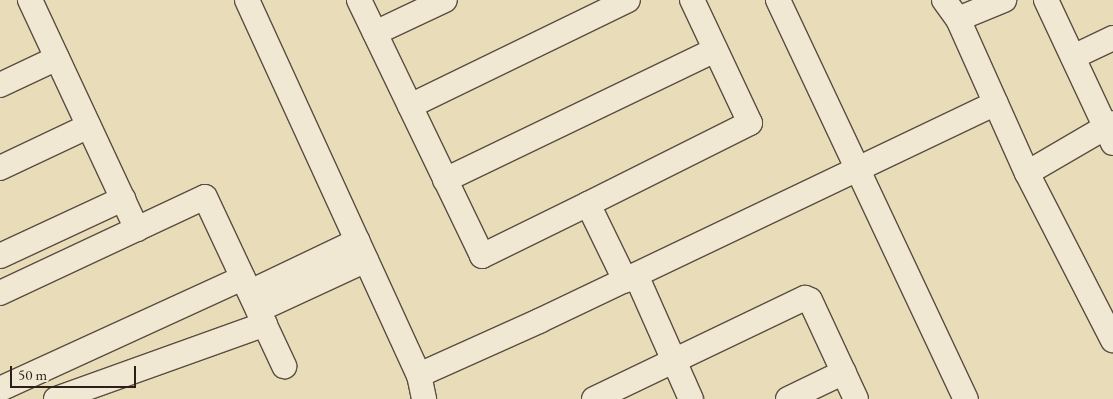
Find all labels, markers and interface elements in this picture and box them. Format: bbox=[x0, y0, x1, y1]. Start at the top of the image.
scale bar bbox=[12, 356, 139, 388]
text: 50 m bbox=[18, 365, 47, 384]

